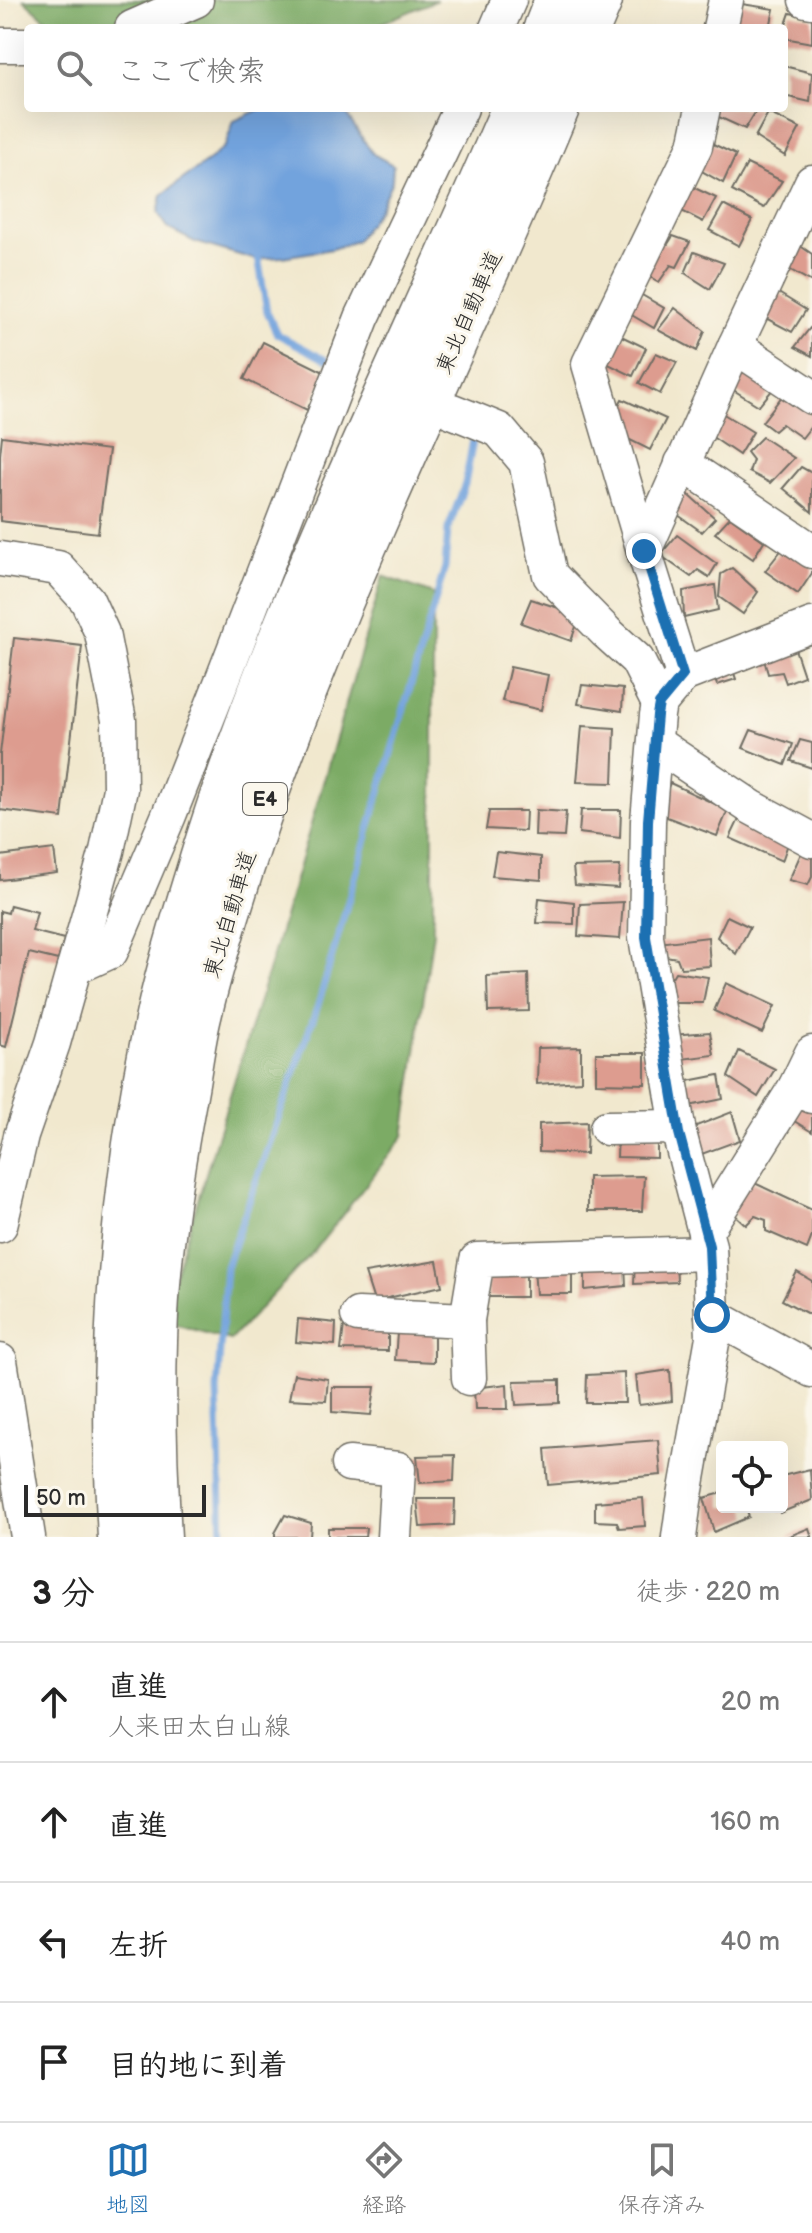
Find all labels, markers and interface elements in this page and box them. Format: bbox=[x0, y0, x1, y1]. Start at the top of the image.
search box bbox=[24, 24, 788, 112]
icon: search bbox=[52, 46, 96, 90]
text: ここで検索 bbox=[116, 54, 266, 90]
street label: 東北自動車道 bbox=[430, 247, 509, 378]
route end bbox=[626, 533, 662, 569]
road number: E4 bbox=[243, 783, 287, 815]
street label: 東北自動車道 bbox=[198, 847, 263, 982]
route start bbox=[694, 1297, 730, 1333]
map controls bbox=[716, 1441, 788, 1513]
button: locate bbox=[716, 1441, 788, 1513]
scale bar bbox=[24, 1481, 206, 1517]
text: 50 m bbox=[36, 1485, 86, 1512]
text: 3 分 bbox=[32, 1573, 95, 1614]
text: 徒歩 · 220 m bbox=[637, 1577, 780, 1608]
text: 直進 bbox=[108, 1669, 168, 1705]
icon: ahead bbox=[32, 1680, 76, 1724]
text: 20 m bbox=[721, 1687, 780, 1718]
text: 人来田太白山線 bbox=[108, 1712, 290, 1743]
icon: ahead bbox=[32, 1800, 76, 1844]
text: 160 m bbox=[710, 1807, 780, 1838]
text: 直進 bbox=[108, 1808, 168, 1844]
icon: left bbox=[32, 1920, 76, 1964]
text: 40 m bbox=[720, 1927, 780, 1958]
text: 左折 bbox=[108, 1928, 168, 1964]
icon: arrive bbox=[32, 2040, 76, 2084]
text: 目的地に到着 bbox=[108, 2048, 288, 2084]
tab: 地図 bbox=[106, 2138, 150, 2219]
tab: 経路 bbox=[362, 2138, 406, 2219]
tab: 保存済み bbox=[618, 2138, 706, 2219]

